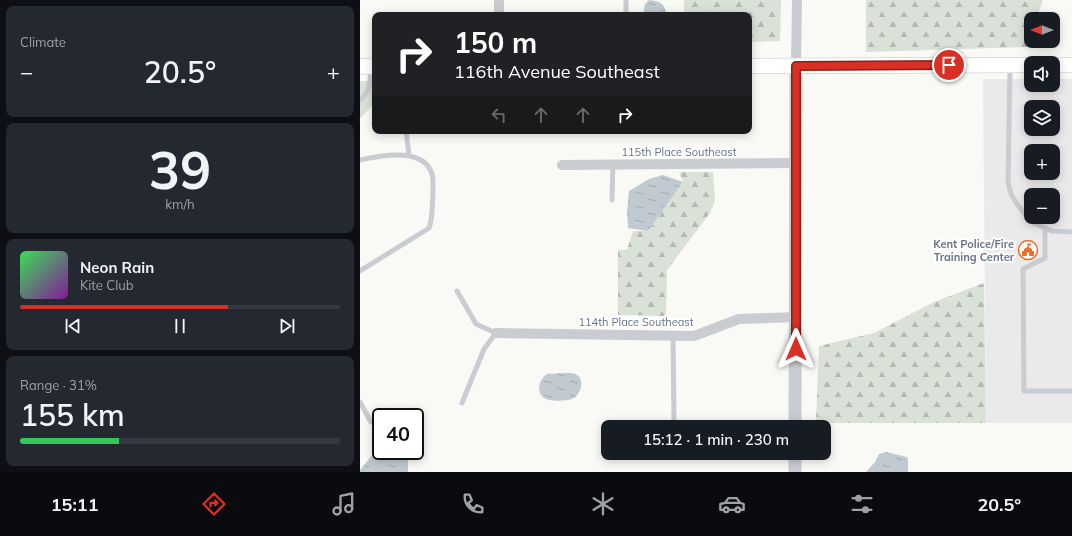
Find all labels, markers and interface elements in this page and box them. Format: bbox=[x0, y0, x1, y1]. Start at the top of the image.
north arrow bbox=[1024, 12, 1060, 48]
map controls bbox=[1024, 12, 1060, 224]
text: 150 m bbox=[454, 25, 537, 60]
icon: right bbox=[388, 28, 440, 80]
text: Climate bbox=[20, 34, 66, 50]
pin bbox=[932, 48, 966, 82]
text: 20.5° bbox=[144, 53, 216, 91]
icon: arrive bbox=[938, 54, 960, 76]
button: sound bbox=[1024, 56, 1060, 92]
text: − bbox=[20, 58, 33, 86]
text: + bbox=[327, 58, 340, 86]
text: 116th Avenue Southeast bbox=[454, 60, 660, 83]
button: layers bbox=[1024, 100, 1060, 136]
icon: left bbox=[488, 104, 510, 126]
icon: ahead bbox=[530, 104, 552, 126]
icon: ahead bbox=[572, 104, 594, 126]
icon: right bbox=[614, 104, 636, 126]
text: 39 bbox=[149, 137, 211, 202]
button: + bbox=[1024, 144, 1060, 180]
street label: 115th Place Southeast bbox=[621, 145, 737, 159]
button: − bbox=[1024, 188, 1060, 224]
text: km/h bbox=[165, 196, 195, 212]
place label: Kent Police/Fire Training Center bbox=[933, 237, 1015, 264]
public building icon: Kent Police/Fire Training Center bbox=[1017, 239, 1039, 261]
text: Neon Rain bbox=[80, 258, 154, 277]
text: Kite Club bbox=[80, 277, 134, 293]
icon: previous bbox=[62, 315, 84, 337]
icon: pause bbox=[169, 315, 191, 337]
icon: next bbox=[276, 315, 298, 337]
street label: 114th Place Southeast bbox=[578, 315, 694, 329]
position arrow bbox=[775, 328, 817, 370]
text: Range · 31% bbox=[20, 377, 97, 393]
text: 155 km bbox=[20, 396, 125, 434]
speed limit sign: 40 bbox=[372, 408, 424, 460]
text: 15:12 · 1 min · 230 m bbox=[643, 430, 789, 449]
icon: directions bbox=[200, 490, 228, 518]
icon: music bbox=[330, 490, 358, 518]
icon: phone bbox=[459, 490, 487, 518]
icon: climate bbox=[589, 490, 617, 518]
icon: car bbox=[718, 490, 746, 518]
icon: filters bbox=[848, 490, 876, 518]
text: 15:11 bbox=[51, 493, 98, 516]
text: 20.5° bbox=[978, 493, 1021, 516]

